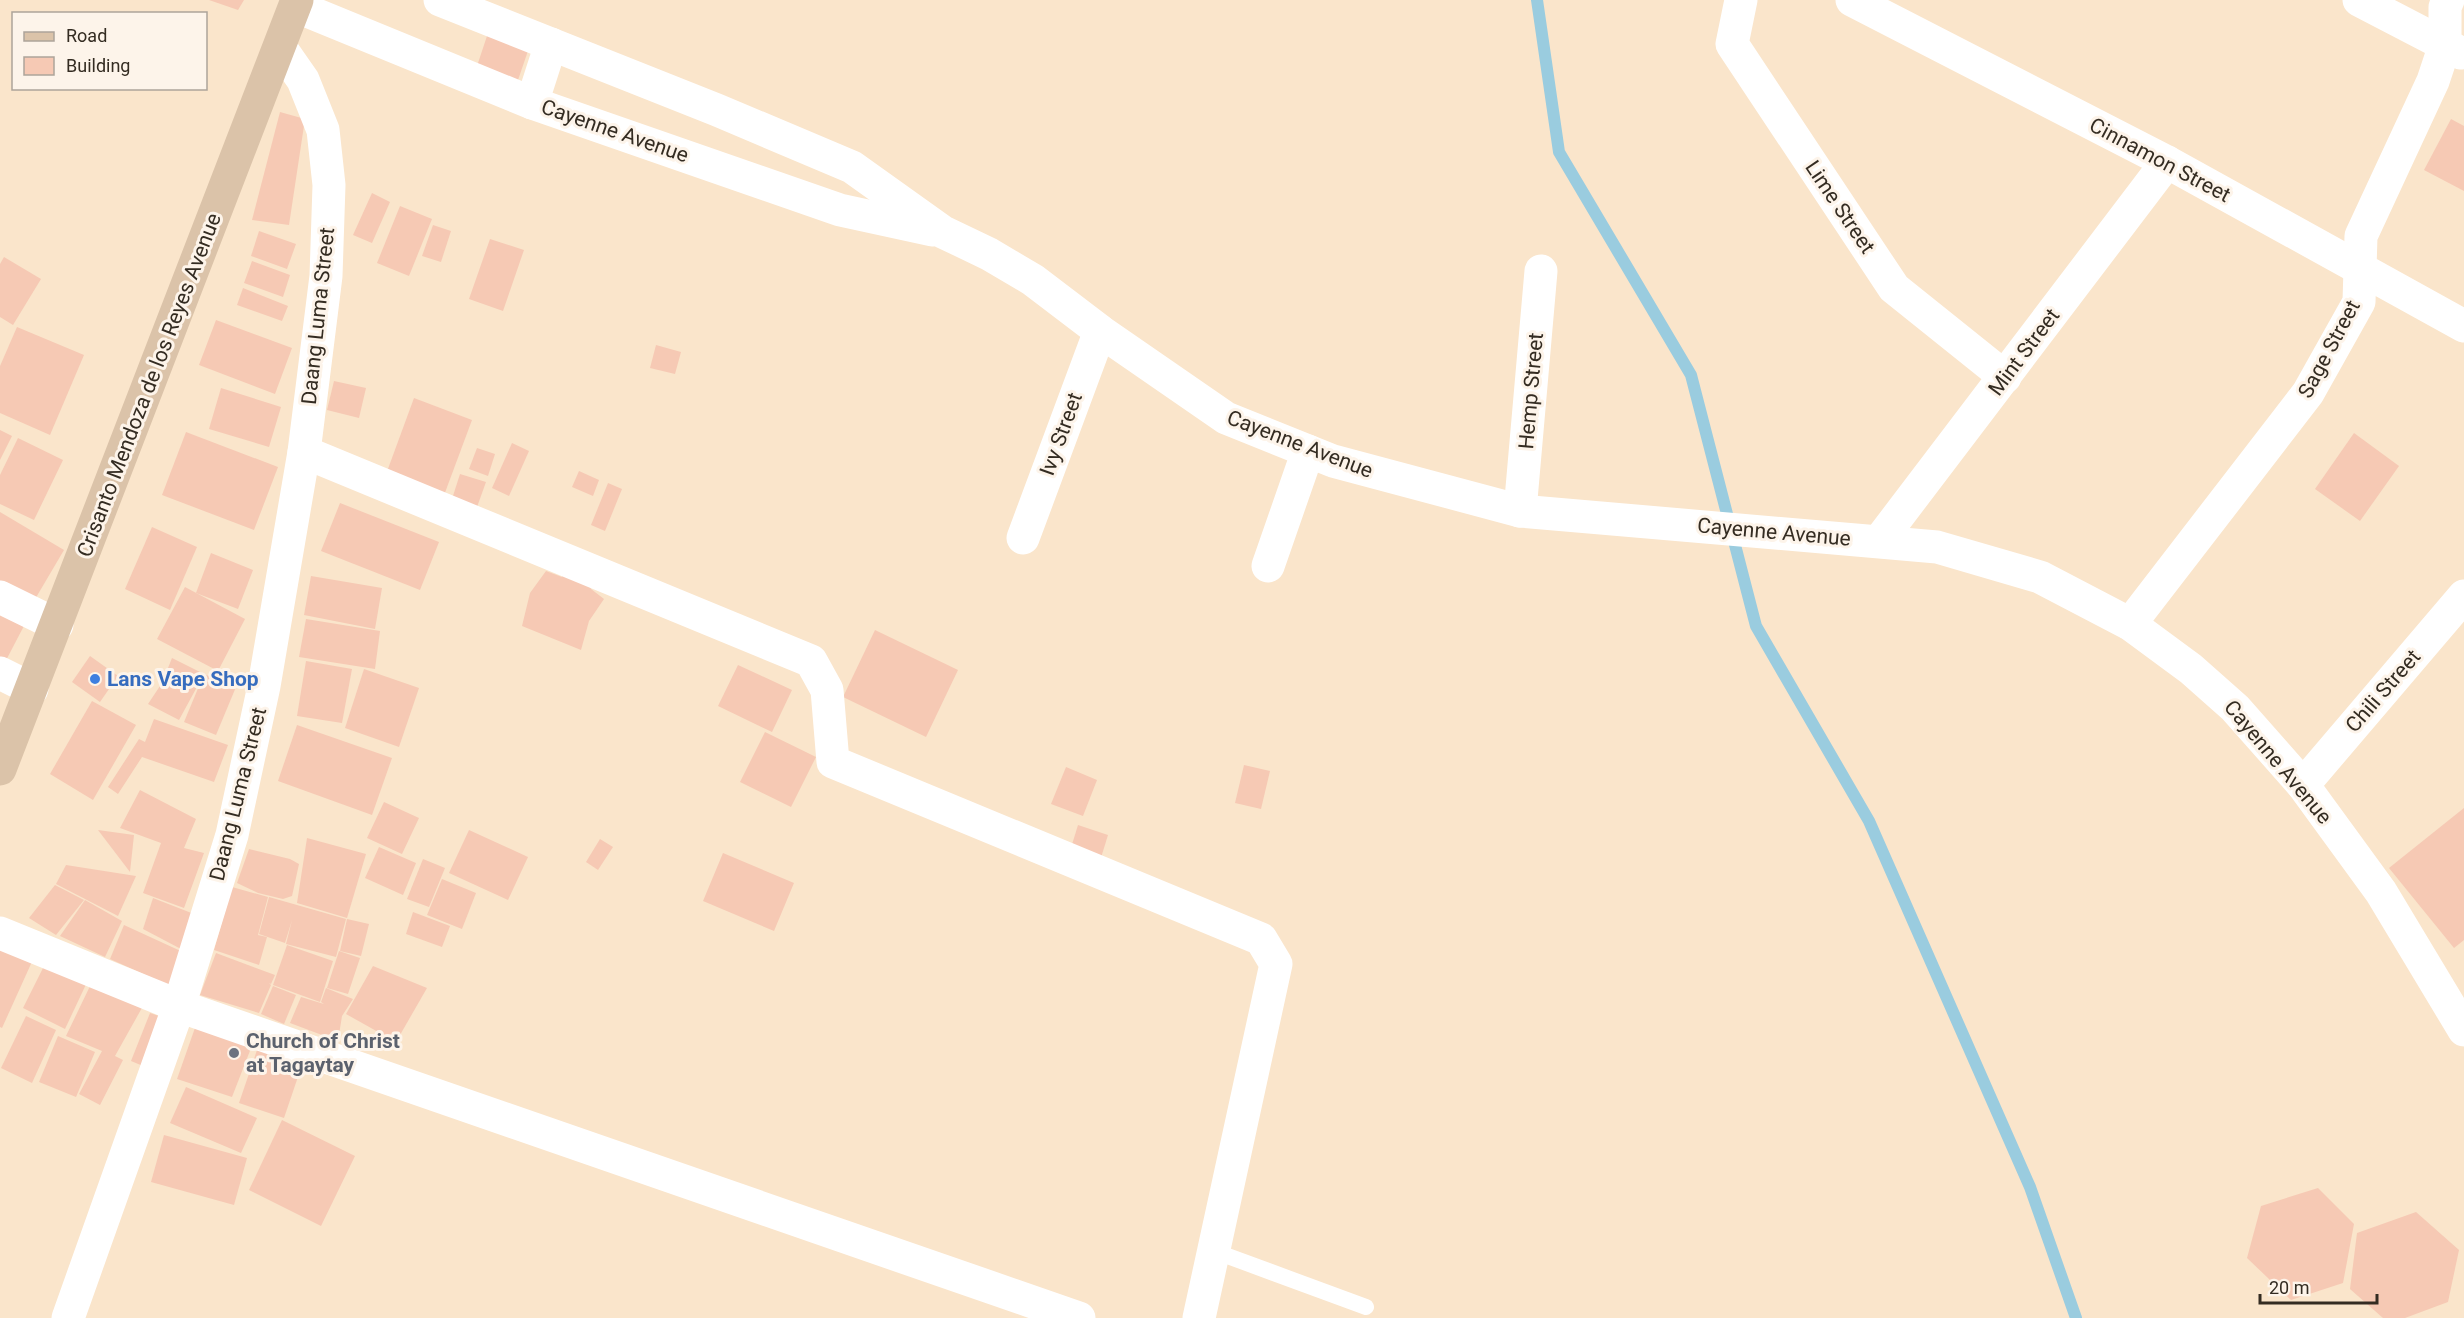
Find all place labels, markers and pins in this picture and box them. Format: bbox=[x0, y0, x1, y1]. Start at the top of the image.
place label: Lans Vape Shop bbox=[107, 667, 259, 691]
marker: Lans Vape Shop bbox=[88, 672, 102, 686]
place label: Church of Christ at Tagaytay bbox=[246, 1029, 400, 1077]
marker: Church of Christ at Tagaytay bbox=[227, 1046, 241, 1060]

